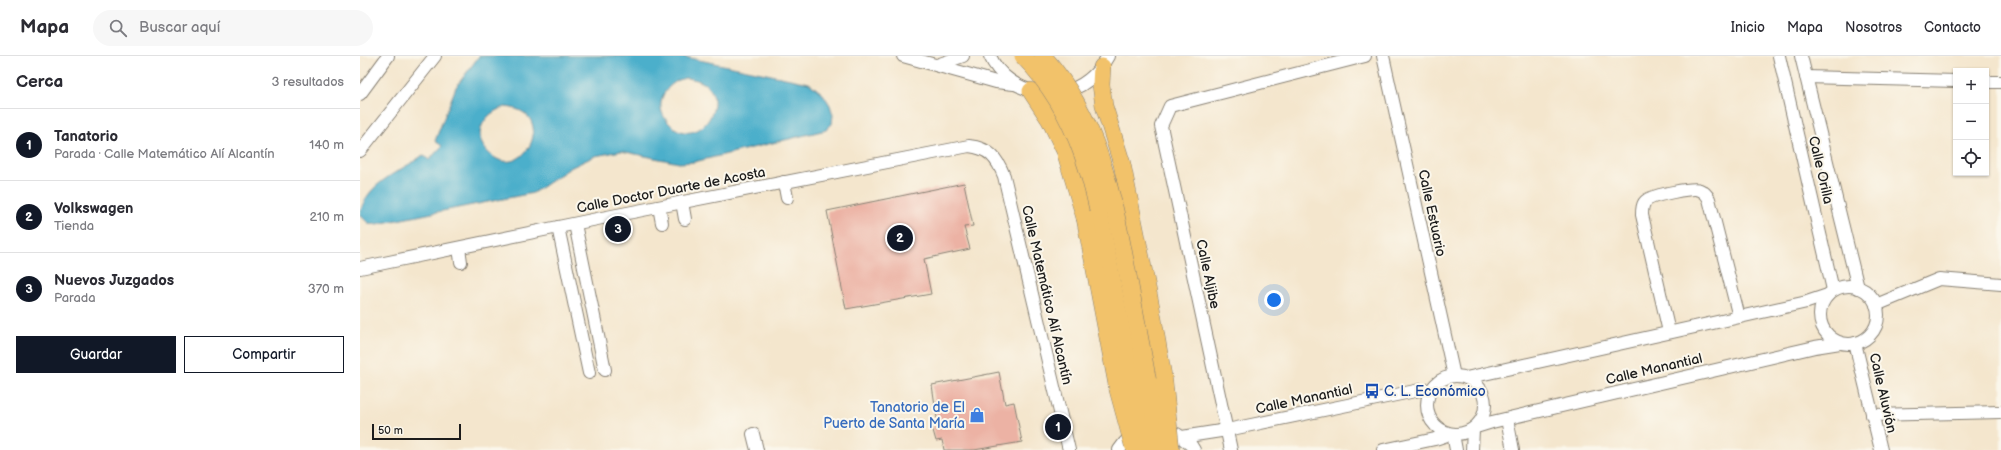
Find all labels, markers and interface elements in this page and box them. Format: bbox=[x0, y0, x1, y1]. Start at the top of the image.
search box bbox=[93, 10, 373, 46]
text: Mapa bbox=[20, 16, 69, 39]
icon: search bbox=[107, 17, 129, 39]
text: Buscar aquí bbox=[139, 18, 220, 37]
text: Inicio bbox=[1731, 19, 1765, 36]
text: Mapa bbox=[1787, 19, 1823, 36]
text: Nosotros bbox=[1845, 19, 1902, 36]
text: Contacto bbox=[1924, 19, 1981, 36]
map controls bbox=[1953, 68, 1989, 176]
button: + bbox=[1953, 68, 1989, 104]
text: Cerca bbox=[16, 72, 63, 92]
text: 3 resultados bbox=[272, 74, 344, 90]
button: − bbox=[1953, 104, 1989, 140]
text: Tanatorio bbox=[54, 127, 118, 146]
street label: Calle Orilla bbox=[1805, 134, 1837, 206]
text: 1 bbox=[26, 137, 32, 153]
text: 140 m bbox=[309, 137, 344, 153]
button: locate bbox=[1953, 140, 1989, 176]
text: Parada · Calle Matemático Alí Alcantín bbox=[54, 146, 275, 162]
street label: Calle Doctor Duarte de Acosta bbox=[575, 163, 767, 217]
street label: Calle Estuario bbox=[1414, 168, 1450, 258]
text: Volkswagen bbox=[54, 199, 133, 218]
street label: Calle Matemático Alí Alcantín bbox=[1018, 204, 1076, 386]
text: 2 bbox=[25, 209, 33, 225]
text: 210 m bbox=[310, 209, 344, 225]
pin: 3 bbox=[605, 214, 631, 244]
text: Tienda bbox=[54, 218, 94, 234]
pin: 2 bbox=[887, 223, 913, 253]
street label: Calle Aljibe bbox=[1192, 238, 1224, 310]
text: Nuevos Juzgados bbox=[54, 271, 174, 290]
text: 3 bbox=[25, 281, 33, 297]
text: 370 m bbox=[308, 281, 344, 297]
text: Parada bbox=[54, 290, 96, 306]
your location bbox=[1264, 290, 1284, 310]
button: Guardar bbox=[16, 336, 176, 373]
button: Compartir bbox=[184, 336, 344, 373]
street label: Calle Manantial bbox=[1604, 350, 1704, 388]
street label: Calle Aluvión bbox=[1866, 351, 1900, 435]
street label: Calle Manantial bbox=[1254, 380, 1354, 418]
bus stop icon: C. L. Económico bbox=[1363, 382, 1381, 400]
place label: C. L. Económico bbox=[1384, 383, 1486, 400]
place label: Tanatorio de El Puerto de Santa María bbox=[823, 399, 965, 432]
shop icon: Tanatorio de El Puerto de Santa María bbox=[968, 406, 986, 424]
pin: 1 bbox=[1045, 412, 1071, 442]
scale bar bbox=[372, 422, 461, 441]
text: 50 m bbox=[378, 424, 403, 437]

